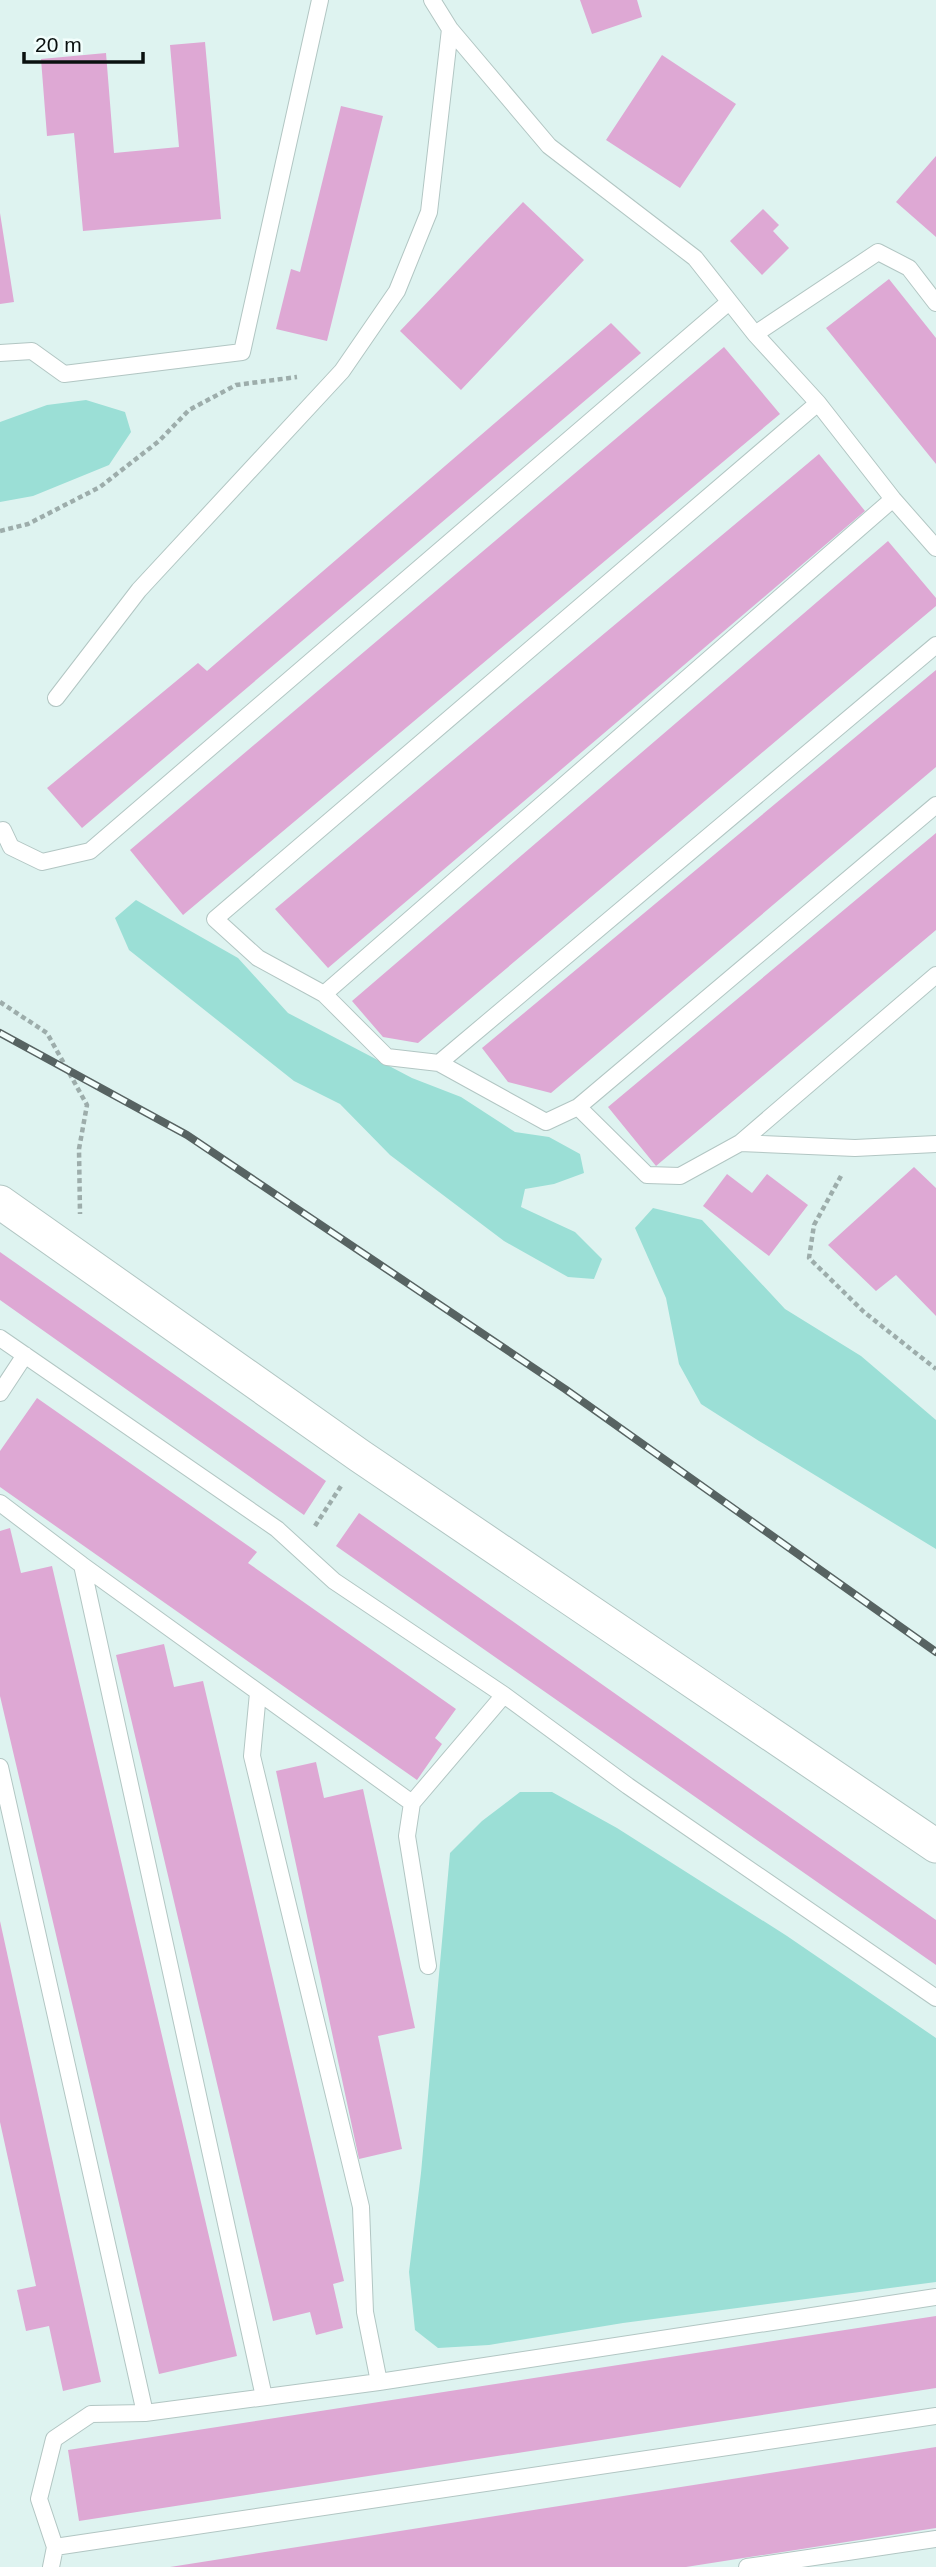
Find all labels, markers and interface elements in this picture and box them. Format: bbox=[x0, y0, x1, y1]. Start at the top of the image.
scale bar bbox=[24, 21, 144, 65]
text: 20 m bbox=[35, 33, 82, 56]

